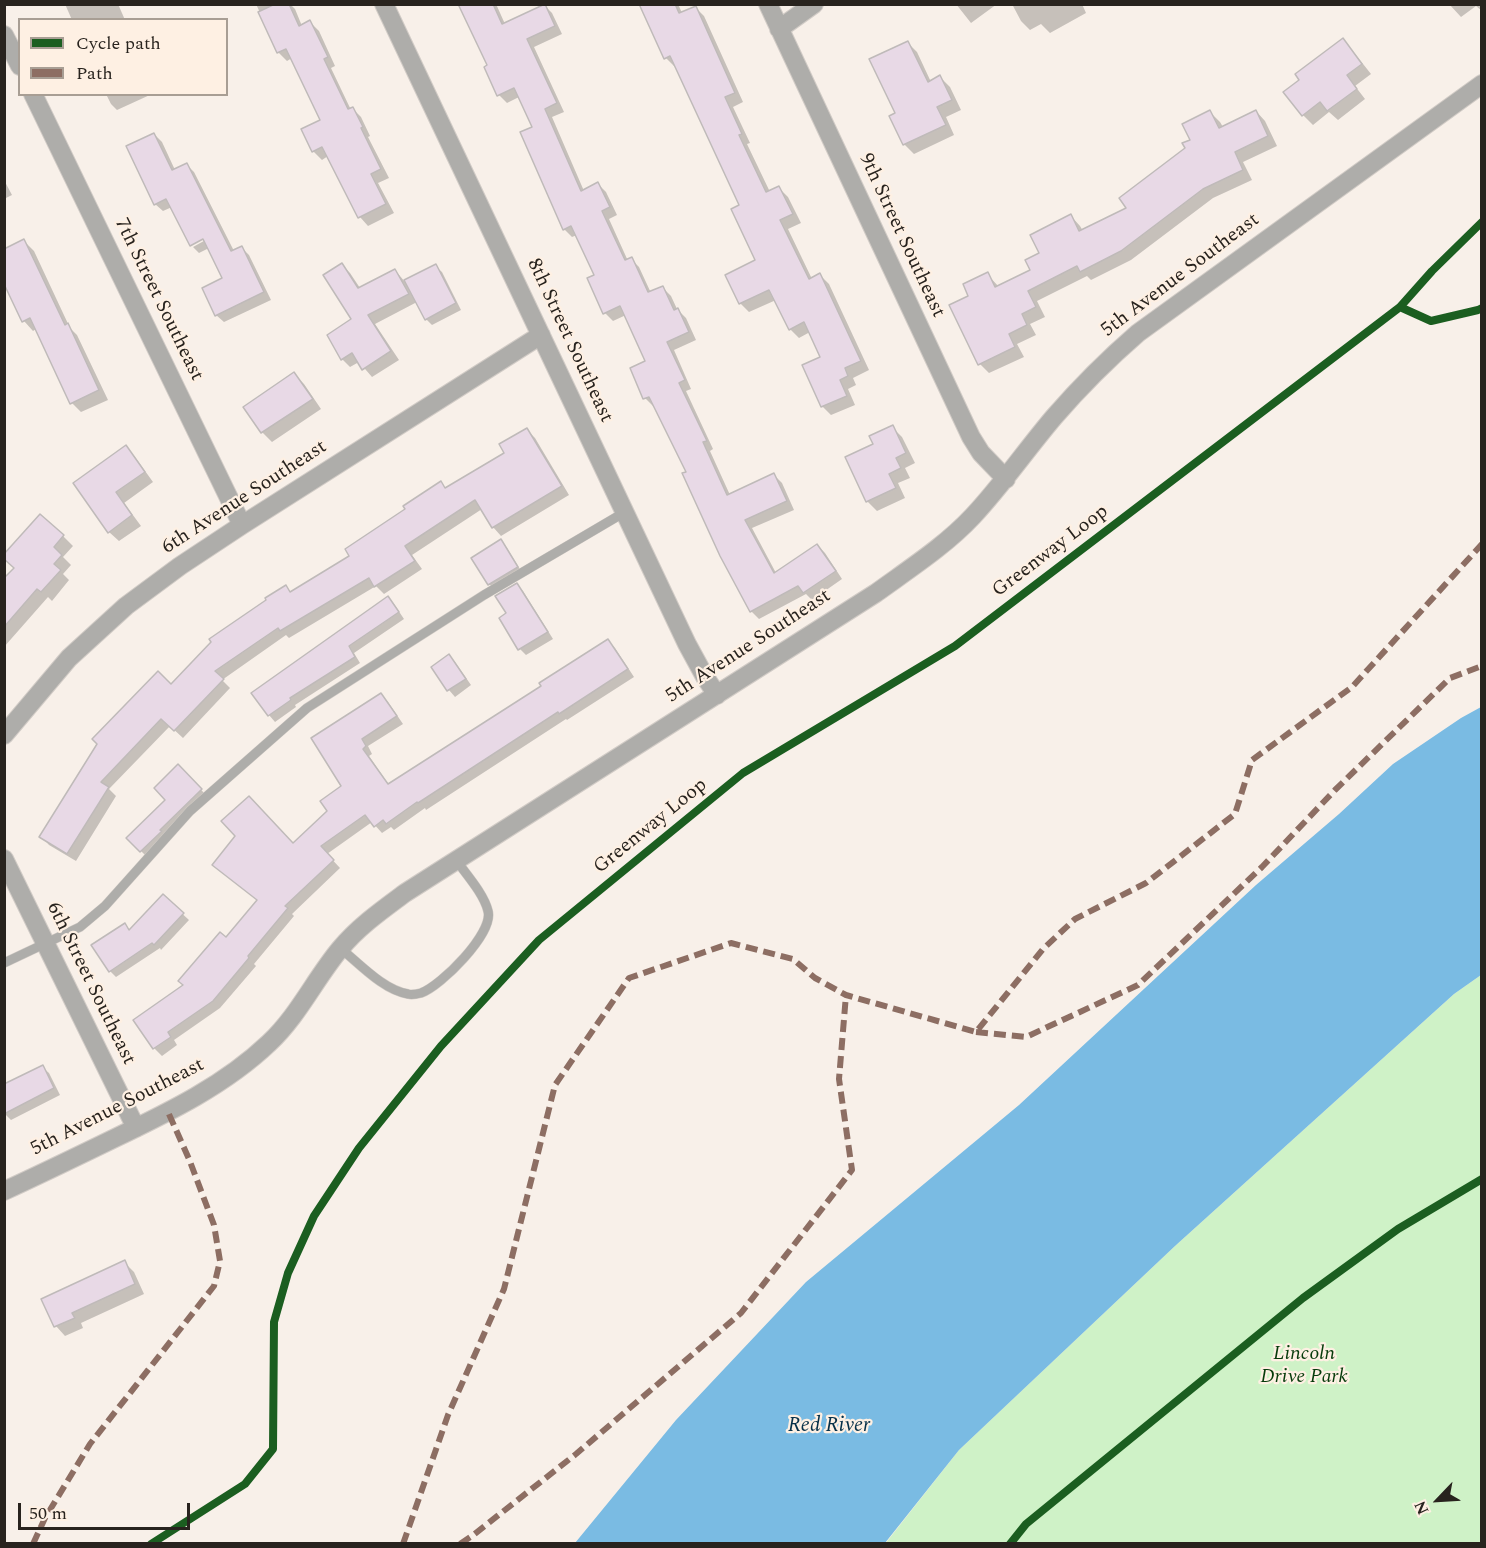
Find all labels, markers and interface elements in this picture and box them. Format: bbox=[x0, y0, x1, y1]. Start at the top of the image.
legend bbox=[18, 18, 228, 96]
text: Cycle path bbox=[76, 30, 161, 57]
text: Path bbox=[76, 60, 113, 87]
street label: 9th Street Southeast bbox=[853, 150, 949, 322]
street label: 5th Avenue Southeast bbox=[1097, 209, 1265, 343]
street label: 7th Street Southeast bbox=[108, 215, 208, 385]
street label: 8th Street Southeast bbox=[521, 255, 617, 427]
street label: 6th Avenue Southeast bbox=[158, 436, 332, 560]
street label: Greenway Loop bbox=[988, 501, 1114, 603]
street label: 5th Avenue Southeast bbox=[662, 585, 836, 709]
street label: Greenway Loop bbox=[589, 774, 713, 880]
street label: 6th Street Southeast bbox=[40, 899, 140, 1069]
street label: 5th Avenue Southeast bbox=[27, 1054, 209, 1162]
park label: Lincoln Drive Park bbox=[1260, 1343, 1348, 1390]
water label: Red River bbox=[788, 1414, 870, 1440]
north arrow bbox=[1408, 1470, 1468, 1530]
scale bar bbox=[21, 1491, 194, 1529]
text: N bbox=[1408, 1497, 1435, 1519]
text: 50 m bbox=[29, 1500, 67, 1527]

